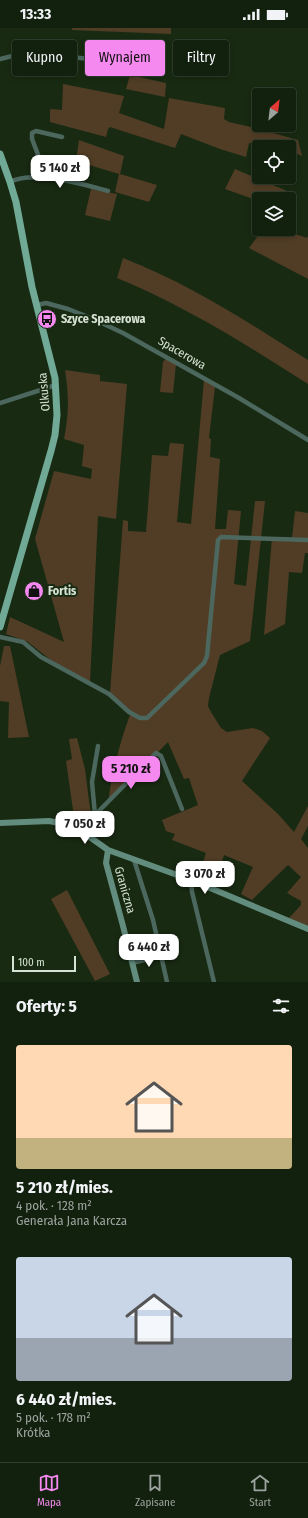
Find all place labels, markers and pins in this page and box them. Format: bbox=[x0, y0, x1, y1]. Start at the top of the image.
pin: 5 140 zł bbox=[19, 155, 101, 189]
bus stop icon: Szyce Spacerowa bbox=[36, 308, 58, 330]
place label: Szyce Spacerowa bbox=[61, 312, 146, 326]
shop icon: Fortis bbox=[23, 580, 45, 602]
place label: Fortis bbox=[48, 584, 77, 598]
pin: 5 210 zł bbox=[90, 756, 172, 790]
pin: 7 050 zł bbox=[44, 811, 126, 845]
pin: 3 070 zł bbox=[164, 861, 246, 895]
pin: 6 440 zł bbox=[108, 934, 190, 968]

